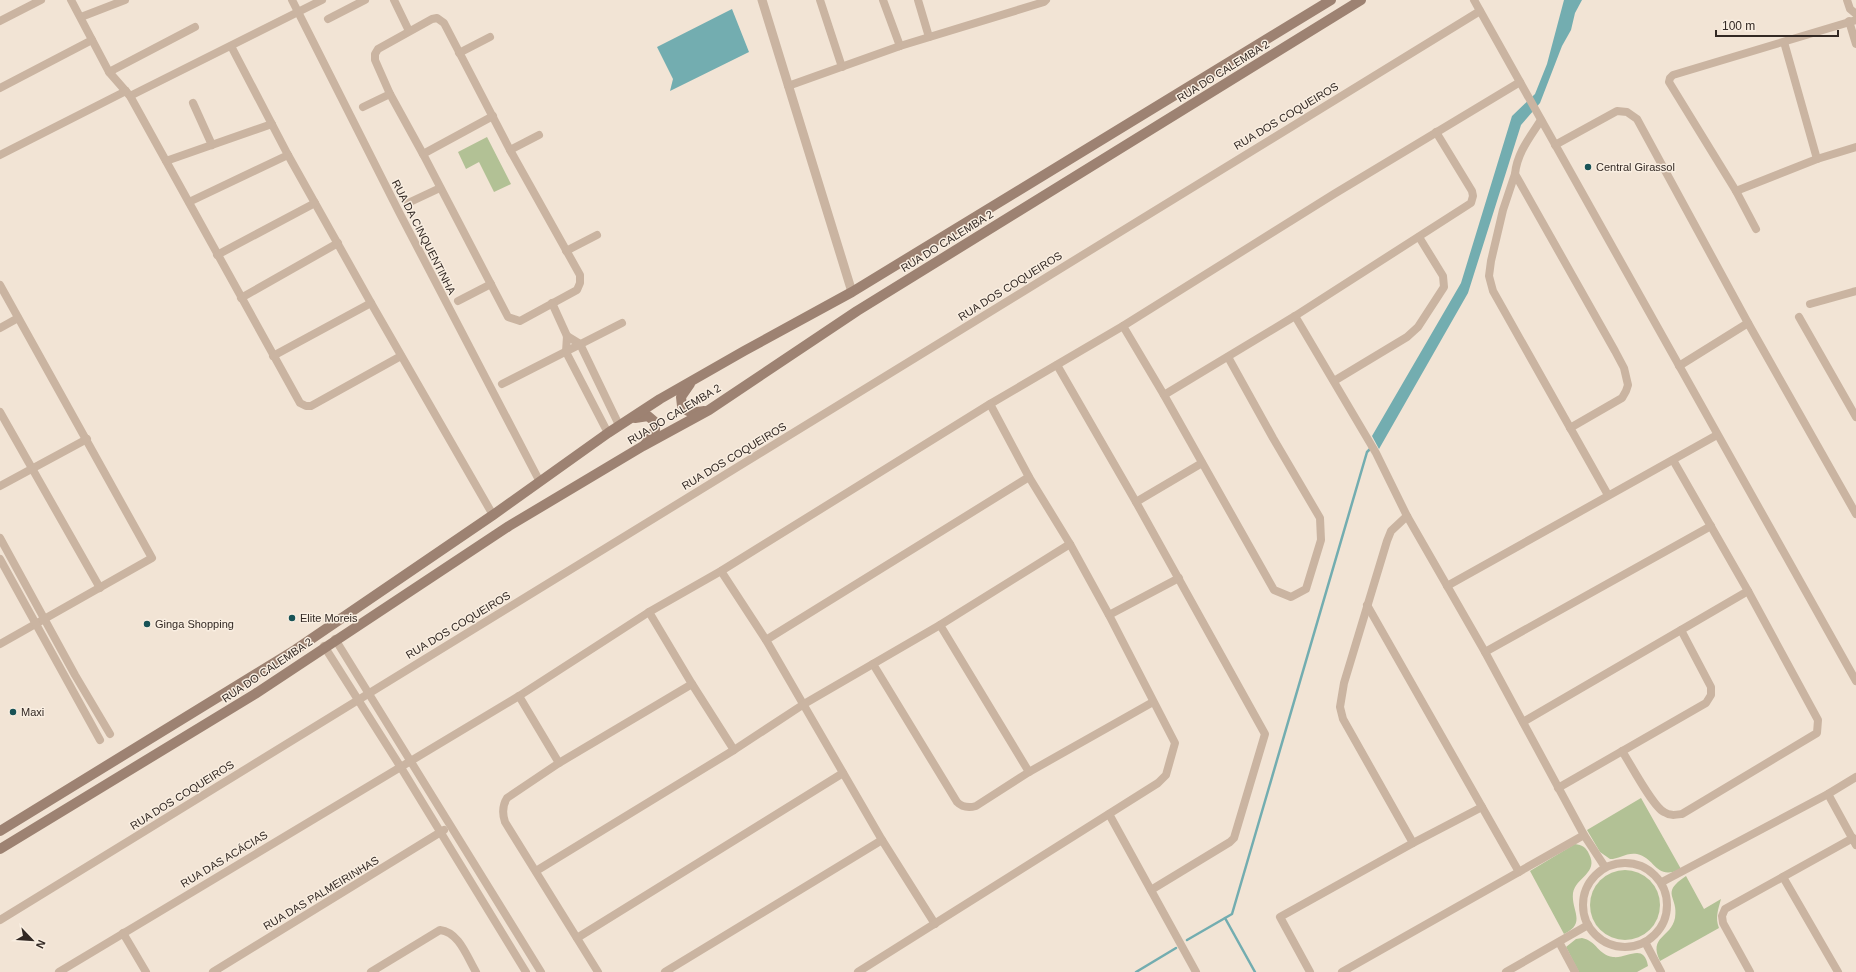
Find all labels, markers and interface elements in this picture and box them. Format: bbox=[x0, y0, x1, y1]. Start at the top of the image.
scale bar bbox=[1716, 12, 1838, 38]
text: 100 m bbox=[1722, 19, 1755, 33]
street label: RUA DO CALEMBA 2 bbox=[1175, 38, 1271, 104]
street label: RUA DOS COQUEIROS bbox=[1232, 80, 1340, 152]
place label: Central Girassol bbox=[1596, 161, 1675, 173]
marker: Central Girassol bbox=[1583, 162, 1593, 172]
street label: RUA DA CINQUENTINHA bbox=[390, 178, 459, 297]
street label: RUA DO CALEMBA 2 bbox=[899, 208, 995, 274]
street label: RUA DOS COQUEIROS bbox=[956, 249, 1064, 323]
street label: RUA DO CALEMBA 2 bbox=[625, 381, 723, 447]
street label: RUA DOS COQUEIROS bbox=[680, 420, 788, 492]
street label: RUA DOS COQUEIROS bbox=[404, 589, 512, 661]
place label: Elite Moreis bbox=[300, 612, 358, 624]
marker: Elite Moreis bbox=[287, 613, 297, 623]
place label: Ginga Shopping bbox=[155, 618, 234, 630]
marker: Ginga Shopping bbox=[142, 619, 152, 629]
street label: RUA DO CALEMBA 2 bbox=[220, 635, 314, 705]
place label: Maxi bbox=[21, 706, 44, 718]
marker: Maxi bbox=[8, 707, 18, 717]
street label: RUA DOS COQUEIROS bbox=[128, 758, 236, 832]
street label: RUA DAS ACÁCIAS bbox=[178, 828, 270, 890]
street label: RUA DAS PALMEIRINHAS bbox=[261, 854, 381, 932]
north arrow bbox=[12, 920, 52, 960]
text: N bbox=[34, 938, 48, 950]

